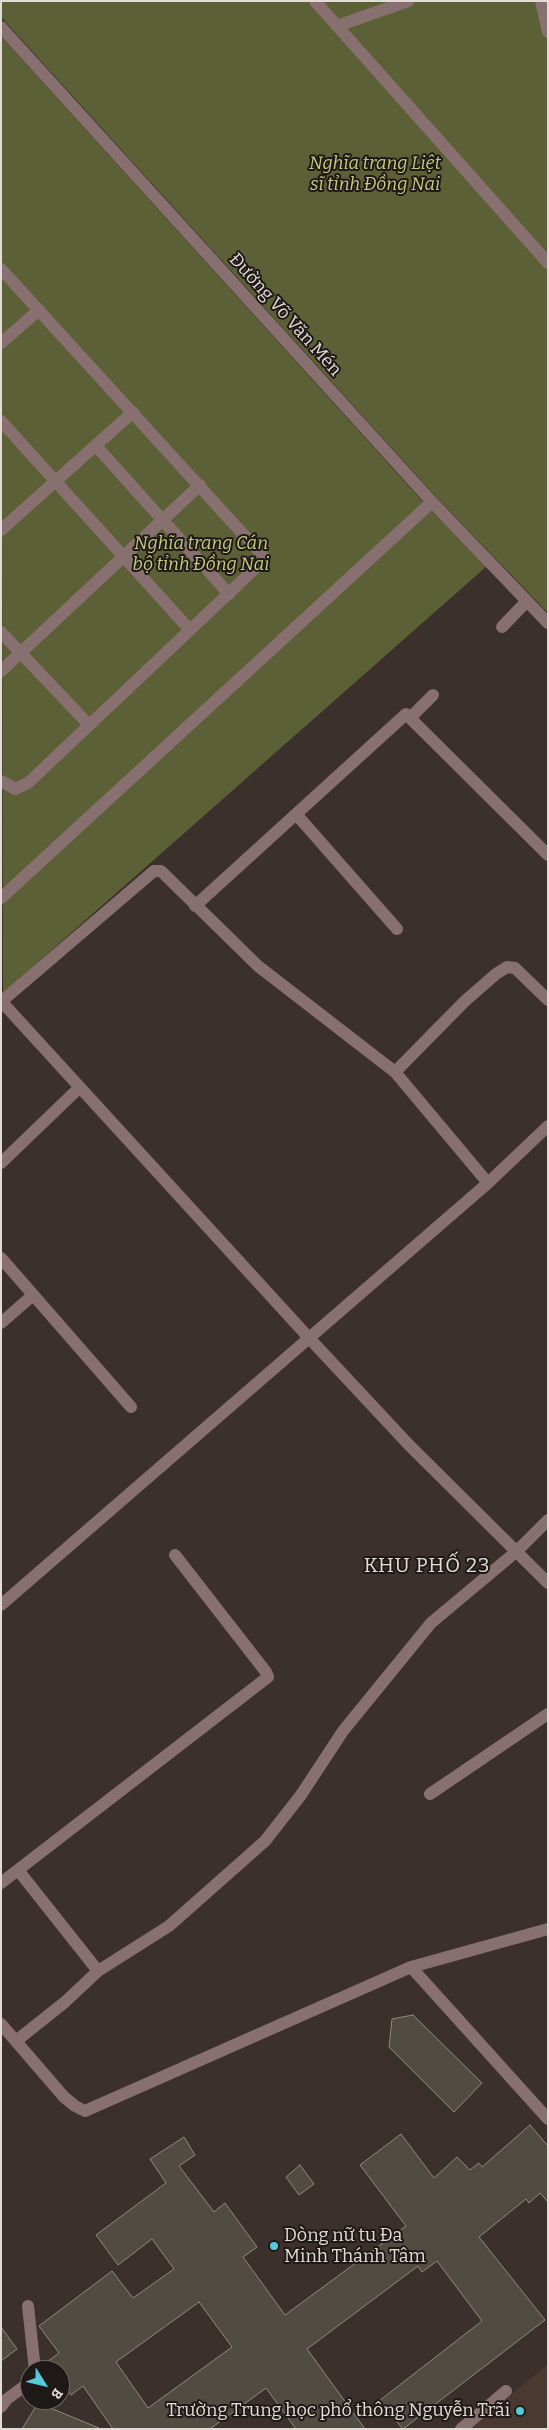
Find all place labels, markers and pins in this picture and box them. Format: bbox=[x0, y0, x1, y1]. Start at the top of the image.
place label: Dòng nữ tu Đa Minh Thánh Tâm bbox=[284, 2225, 426, 2268]
marker: Dòng nữ tu Đa Minh Thánh Tâm bbox=[268, 2240, 280, 2252]
place label: Trường Trung học phổ thông Nguyễn Trãi bbox=[166, 2400, 510, 2422]
marker: Trường Trung học phổ thông Nguyễn Trãi bbox=[514, 2405, 526, 2417]

